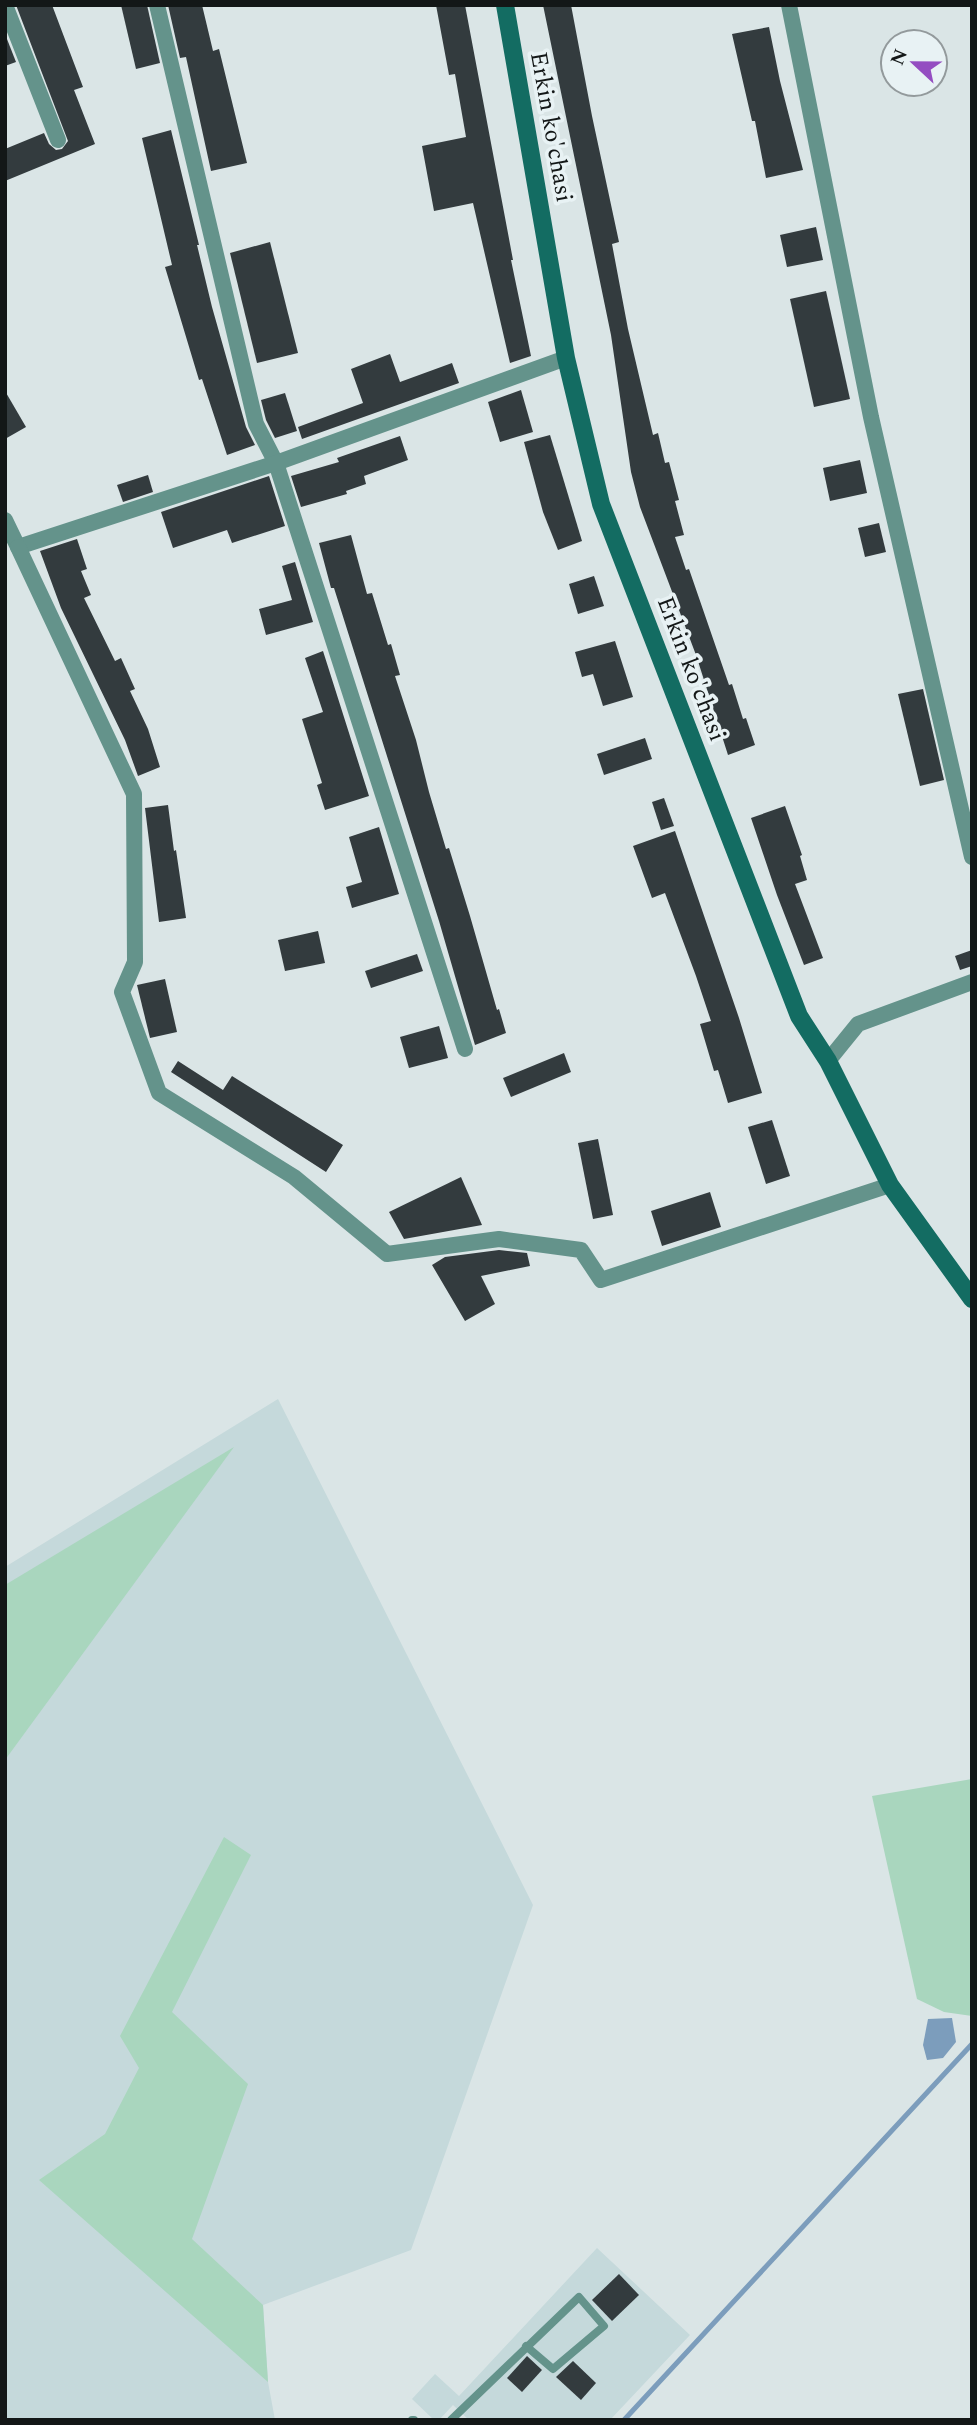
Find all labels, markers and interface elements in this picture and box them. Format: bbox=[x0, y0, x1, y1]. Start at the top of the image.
north arrow bbox=[879, 28, 949, 98]
text: N bbox=[883, 45, 916, 70]
street label: Erkin ko'chasi bbox=[520, 49, 582, 205]
street label: Erkin ko'chasi bbox=[647, 591, 735, 747]

